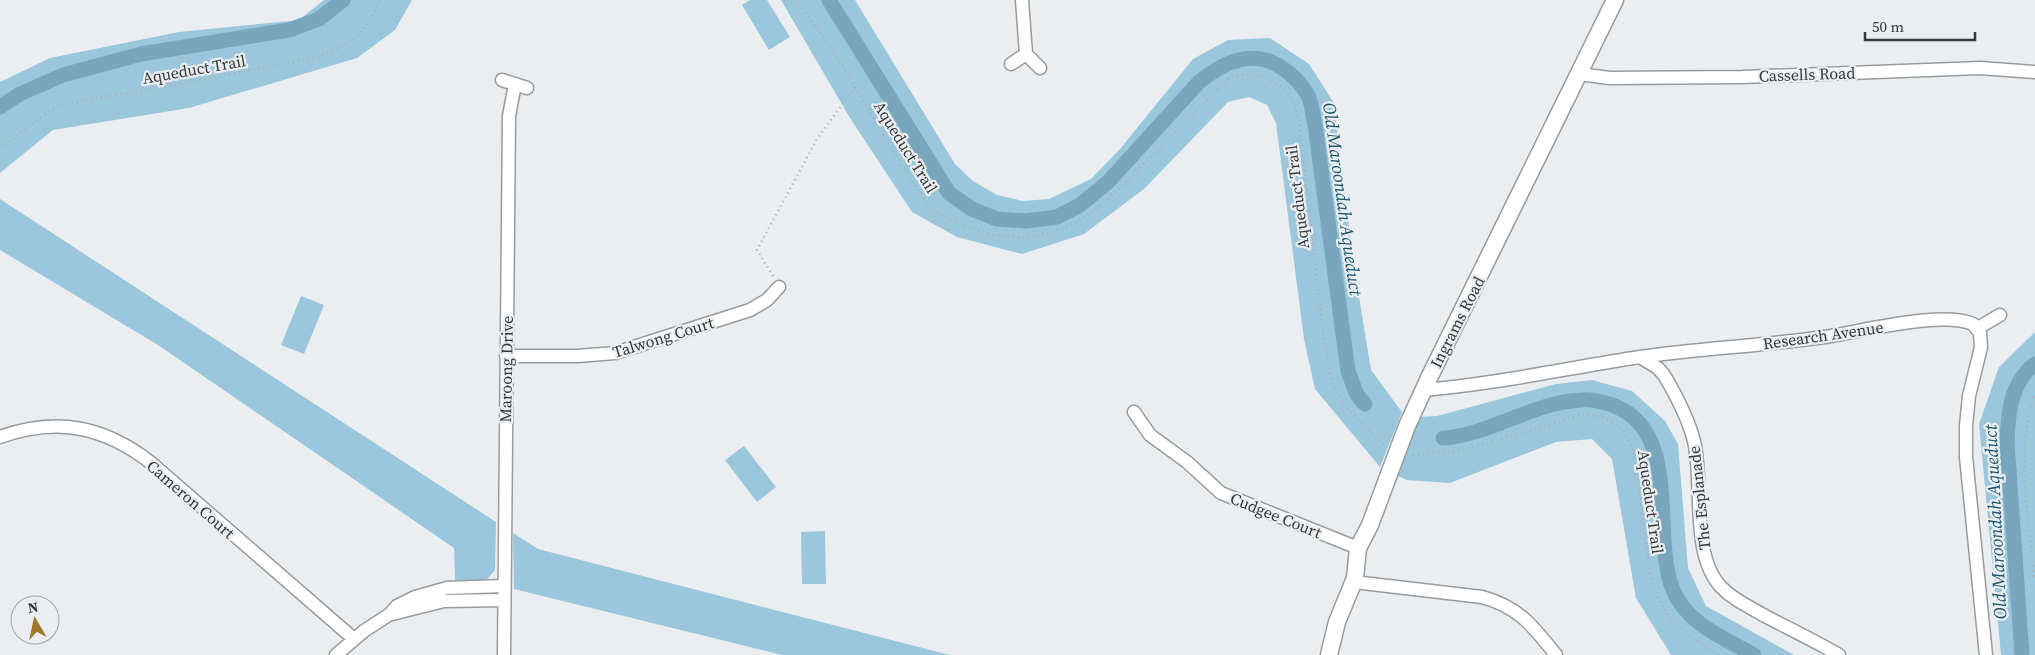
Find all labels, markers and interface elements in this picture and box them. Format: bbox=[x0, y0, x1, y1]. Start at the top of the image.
scale bar bbox=[1865, 10, 1975, 42]
text: 50 m bbox=[1872, 16, 1904, 37]
street label: Aqueduct Trail bbox=[141, 49, 248, 89]
street label: Cassells Road bbox=[1758, 61, 1856, 87]
street label: Aqueduct Trail bbox=[869, 97, 943, 197]
water label: Old Maroondah Aqueduct bbox=[1317, 101, 1369, 298]
street label: Aqueduct Trail bbox=[1280, 144, 1314, 250]
street label: Ingrams Road bbox=[1425, 272, 1489, 372]
street label: Talwong Court bbox=[610, 311, 717, 363]
street label: Maroong Drive bbox=[494, 315, 518, 423]
street label: Research Avenue bbox=[1761, 316, 1885, 354]
water label: Old Maroondah Aqueduct bbox=[1977, 423, 2013, 620]
street label: The Esplanade bbox=[1683, 445, 1715, 551]
street label: Aqueduct Trail bbox=[1633, 449, 1669, 555]
street label: Cameron Court bbox=[142, 455, 240, 544]
street label: Cudgee Court bbox=[1227, 487, 1326, 544]
north arrow bbox=[10, 595, 60, 645]
text: N bbox=[26, 596, 40, 618]

